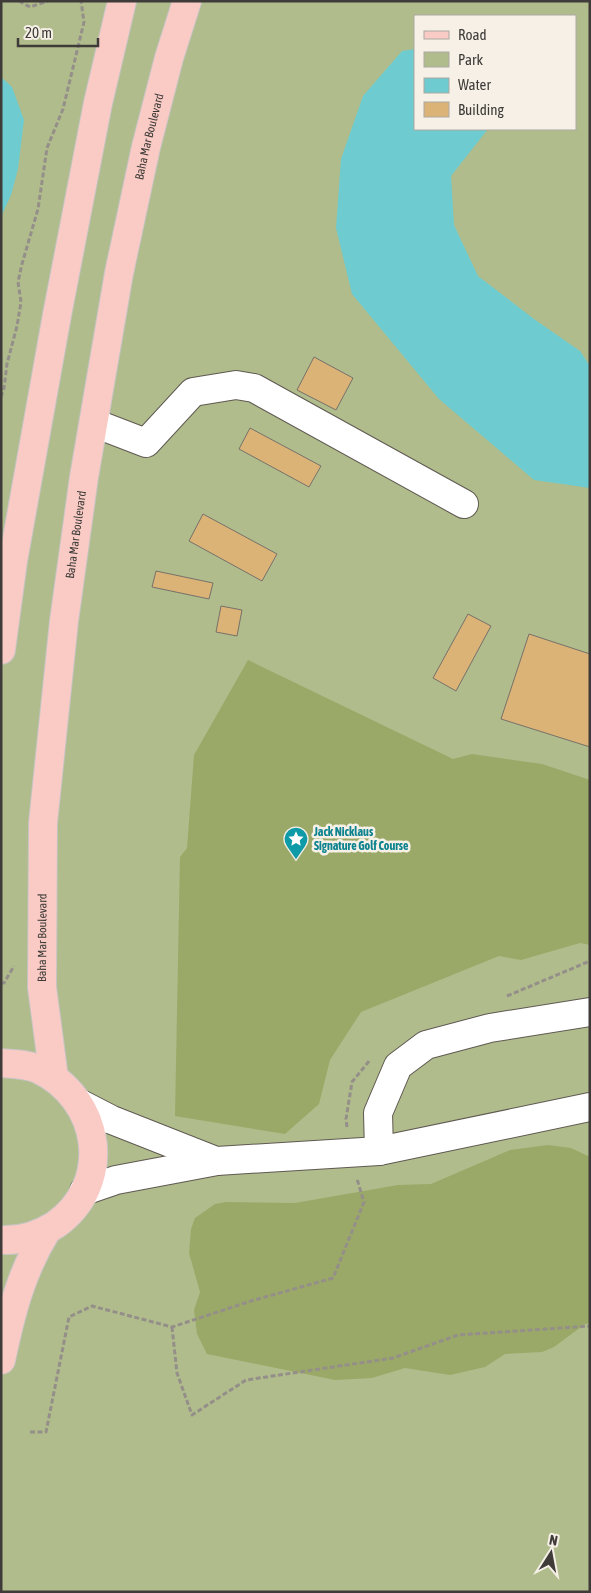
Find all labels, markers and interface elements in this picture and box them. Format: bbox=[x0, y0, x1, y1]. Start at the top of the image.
scale bar bbox=[18, 15, 98, 47]
legend bbox=[414, 15, 576, 130]
text: 20 m bbox=[25, 24, 52, 41]
text: Road bbox=[458, 26, 487, 43]
text: Park bbox=[458, 51, 483, 68]
text: Water bbox=[458, 76, 491, 93]
street label: Baha Mar Boulevard bbox=[132, 92, 167, 181]
text: Building bbox=[458, 101, 504, 118]
street label: Baha Mar Boulevard bbox=[63, 490, 89, 579]
place label: Jack Nicklaus Signature Golf Course bbox=[313, 825, 409, 853]
place icon: Jack Nicklaus Signature Golf Course bbox=[283, 826, 309, 860]
street label: Baha Mar Boulevard bbox=[35, 894, 50, 982]
north arrow bbox=[526, 1528, 576, 1578]
text: N bbox=[548, 1532, 559, 1549]

